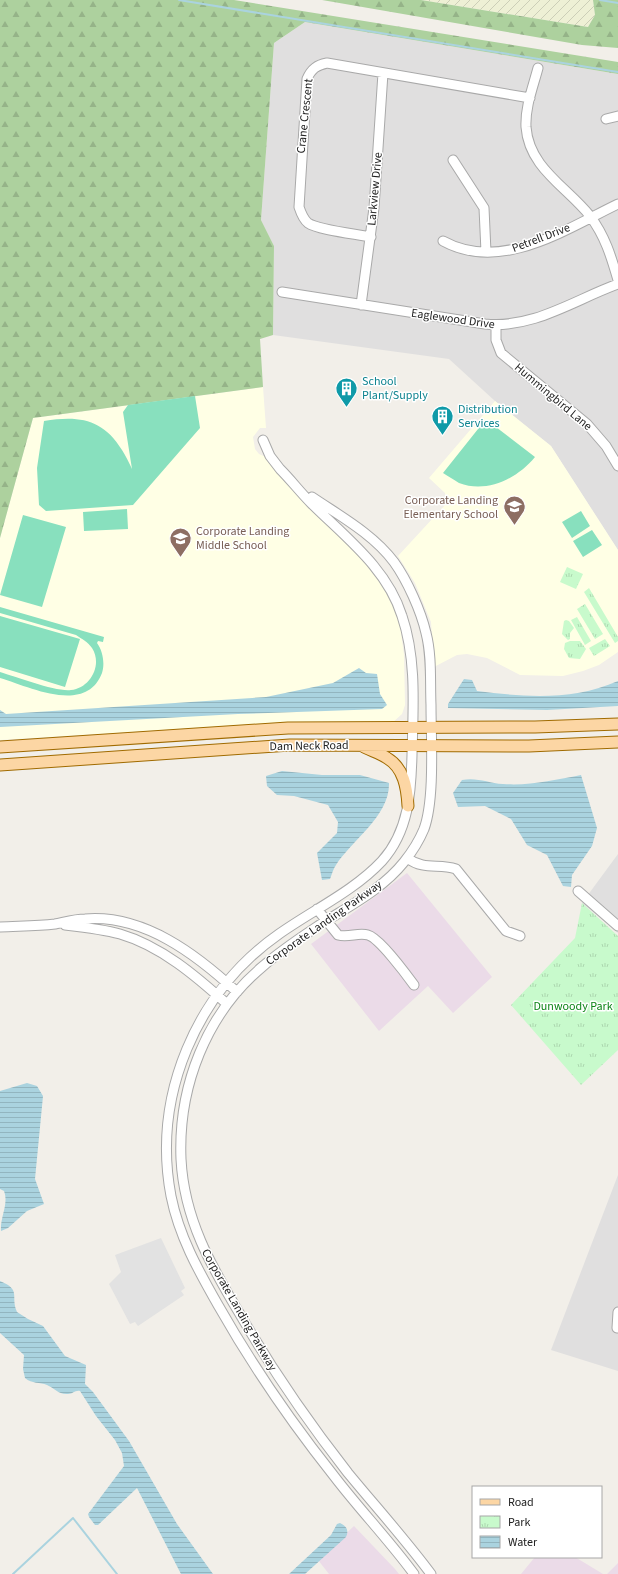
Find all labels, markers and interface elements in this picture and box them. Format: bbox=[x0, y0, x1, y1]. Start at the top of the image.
street label: Crane Crescent bbox=[293, 78, 317, 154]
street label: Larkview Drive bbox=[363, 152, 387, 226]
street label: Petrell Drive bbox=[510, 219, 573, 257]
street label: Eaglewood Drive bbox=[410, 305, 496, 333]
street label: Hummingbird Lane bbox=[510, 359, 596, 435]
place label: School Plant/Supply bbox=[362, 373, 428, 404]
building icon: School Plant/Supply bbox=[333, 375, 359, 408]
place label: Distribution Services bbox=[458, 401, 518, 432]
building icon: Distribution Services bbox=[430, 403, 456, 436]
place label: Corporate Landing Elementary School bbox=[403, 492, 498, 523]
school or university icon: Corporate Landing Elementary School bbox=[501, 494, 527, 527]
place label: Corporate Landing Middle School bbox=[196, 523, 289, 554]
school or university icon: Corporate Landing Middle School bbox=[168, 525, 194, 558]
street label: Dam Neck Road bbox=[269, 737, 349, 755]
street label: Corporate Landing Parkway bbox=[262, 876, 386, 970]
park label: Dunwoody Park bbox=[533, 998, 613, 1015]
street label: Corporate Landing Parkway bbox=[197, 1246, 281, 1374]
legend bbox=[472, 1486, 602, 1558]
text: Road bbox=[508, 1494, 534, 1511]
text: Park bbox=[508, 1514, 530, 1531]
text: Water bbox=[508, 1534, 538, 1551]

